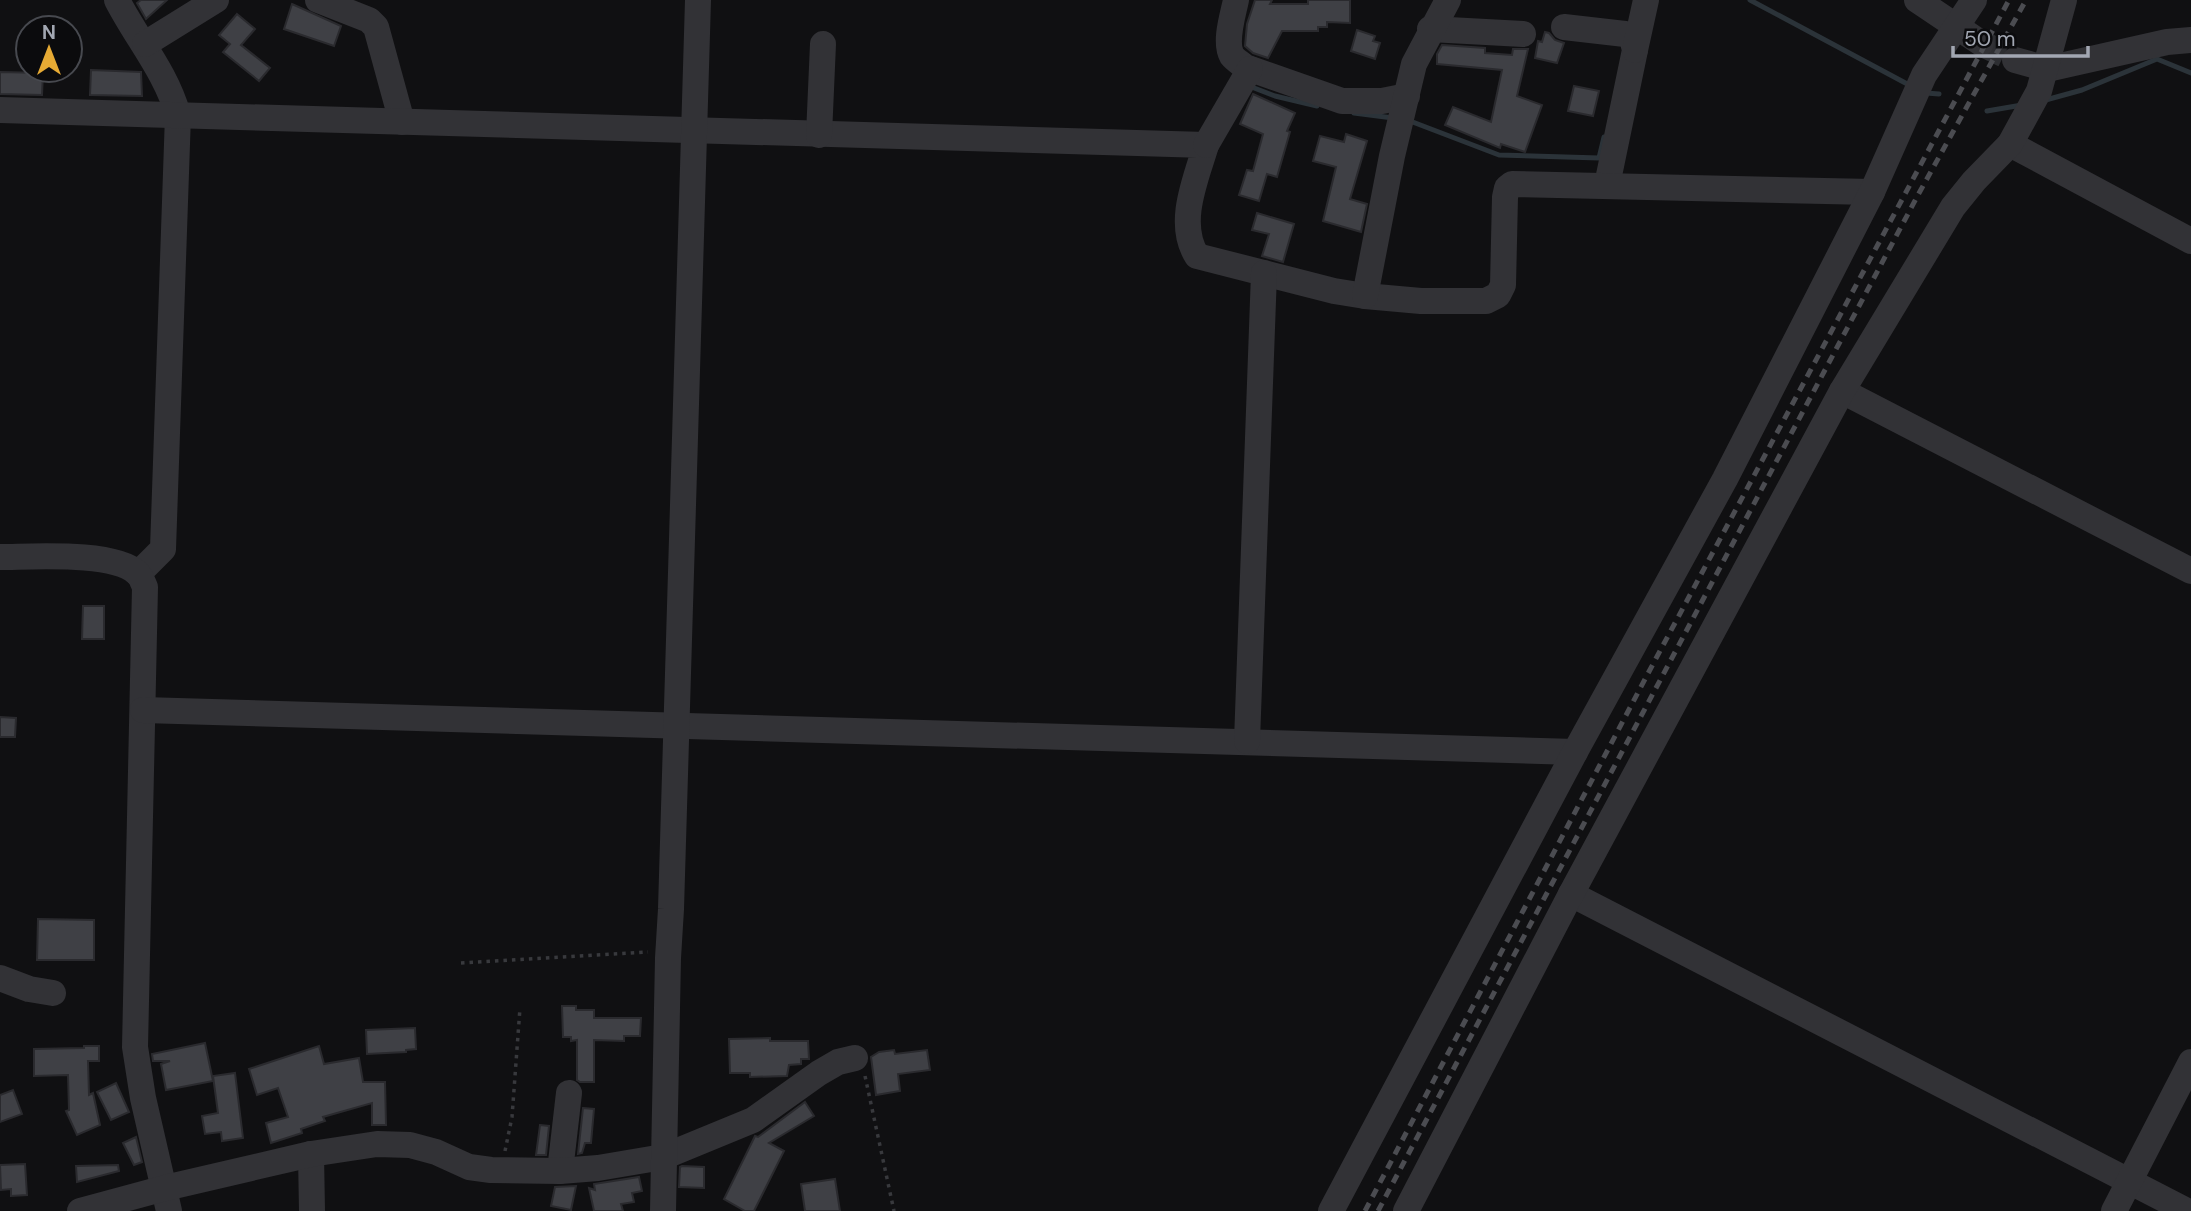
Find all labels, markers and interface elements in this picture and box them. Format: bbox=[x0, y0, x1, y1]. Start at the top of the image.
north arrow bbox=[14, 14, 84, 84]
scale bar bbox=[1953, 14, 2088, 58]
text: N bbox=[42, 20, 56, 45]
text: 50 m bbox=[1964, 25, 2015, 53]

